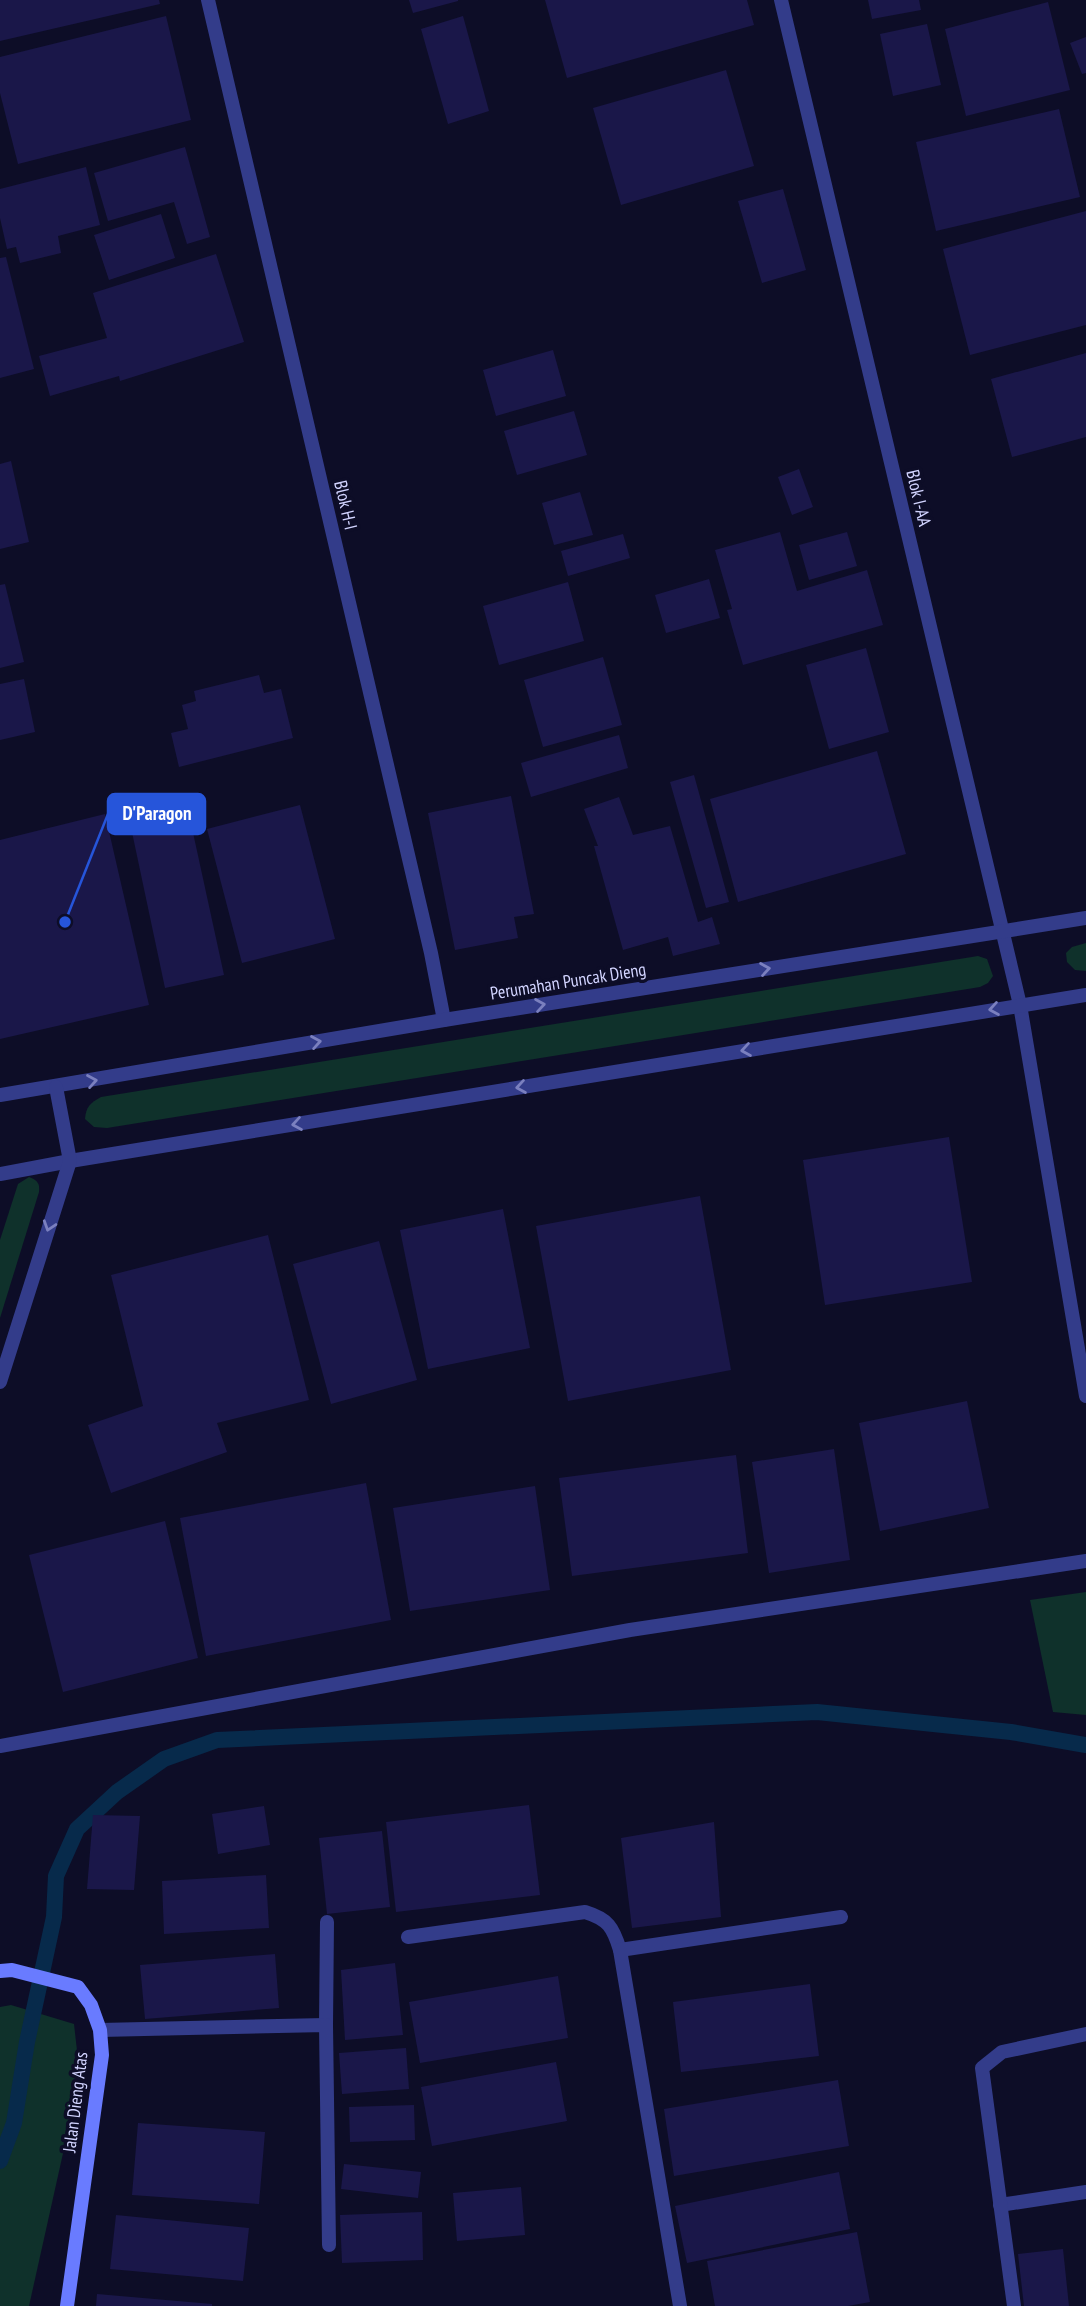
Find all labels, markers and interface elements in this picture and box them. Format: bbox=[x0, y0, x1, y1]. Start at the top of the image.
street label: Blok I-AA bbox=[901, 468, 937, 529]
street label: Blok H-I bbox=[329, 478, 363, 532]
callout: D'Paragon bbox=[108, 794, 205, 834]
text: D'Paragon bbox=[123, 801, 191, 825]
street label: Perumahan Puncak Dieng bbox=[489, 957, 647, 1005]
one-way arrow bbox=[759, 962, 771, 977]
one-way arrow bbox=[534, 998, 546, 1013]
one-way arrow bbox=[988, 1001, 1000, 1016]
one-way arrow bbox=[310, 1035, 322, 1050]
one-way arrow bbox=[740, 1042, 752, 1057]
one-way arrow bbox=[86, 1074, 98, 1089]
one-way arrow bbox=[515, 1079, 527, 1094]
one-way arrow bbox=[291, 1116, 303, 1131]
one-way arrow bbox=[43, 1220, 58, 1232]
street label: Jalan Dieng Atas bbox=[57, 2050, 93, 2154]

